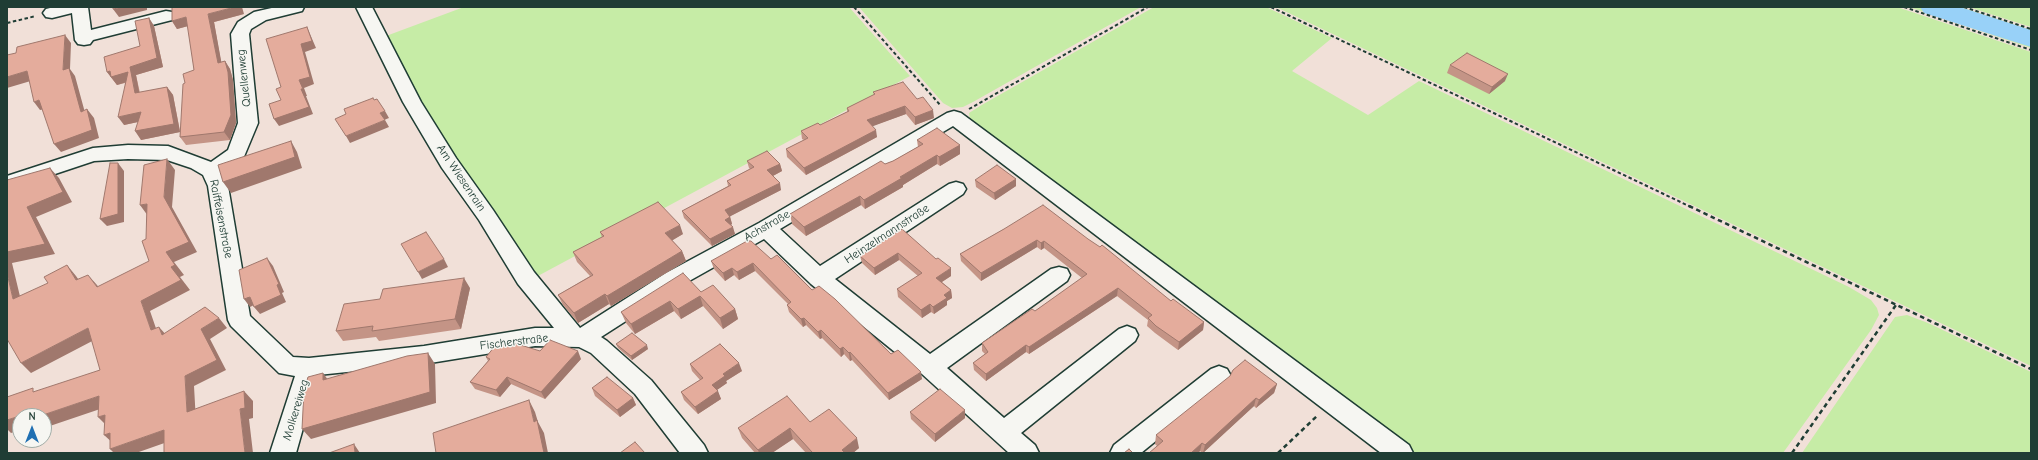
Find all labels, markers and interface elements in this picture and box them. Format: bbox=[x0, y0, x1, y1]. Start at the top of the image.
street label: Quellenweg bbox=[234, 48, 254, 108]
street label: Am Wiesenrain bbox=[433, 142, 489, 214]
street label: Raiffeisenstraße bbox=[206, 178, 236, 260]
street label: Heinzelmannstraße bbox=[842, 201, 932, 267]
street label: Achstraße bbox=[741, 207, 793, 245]
street label: Fischerstraße bbox=[479, 331, 549, 353]
street label: Molkereiweg bbox=[280, 378, 312, 442]
north arrow bbox=[12, 408, 52, 448]
text: N bbox=[28, 410, 36, 423]

